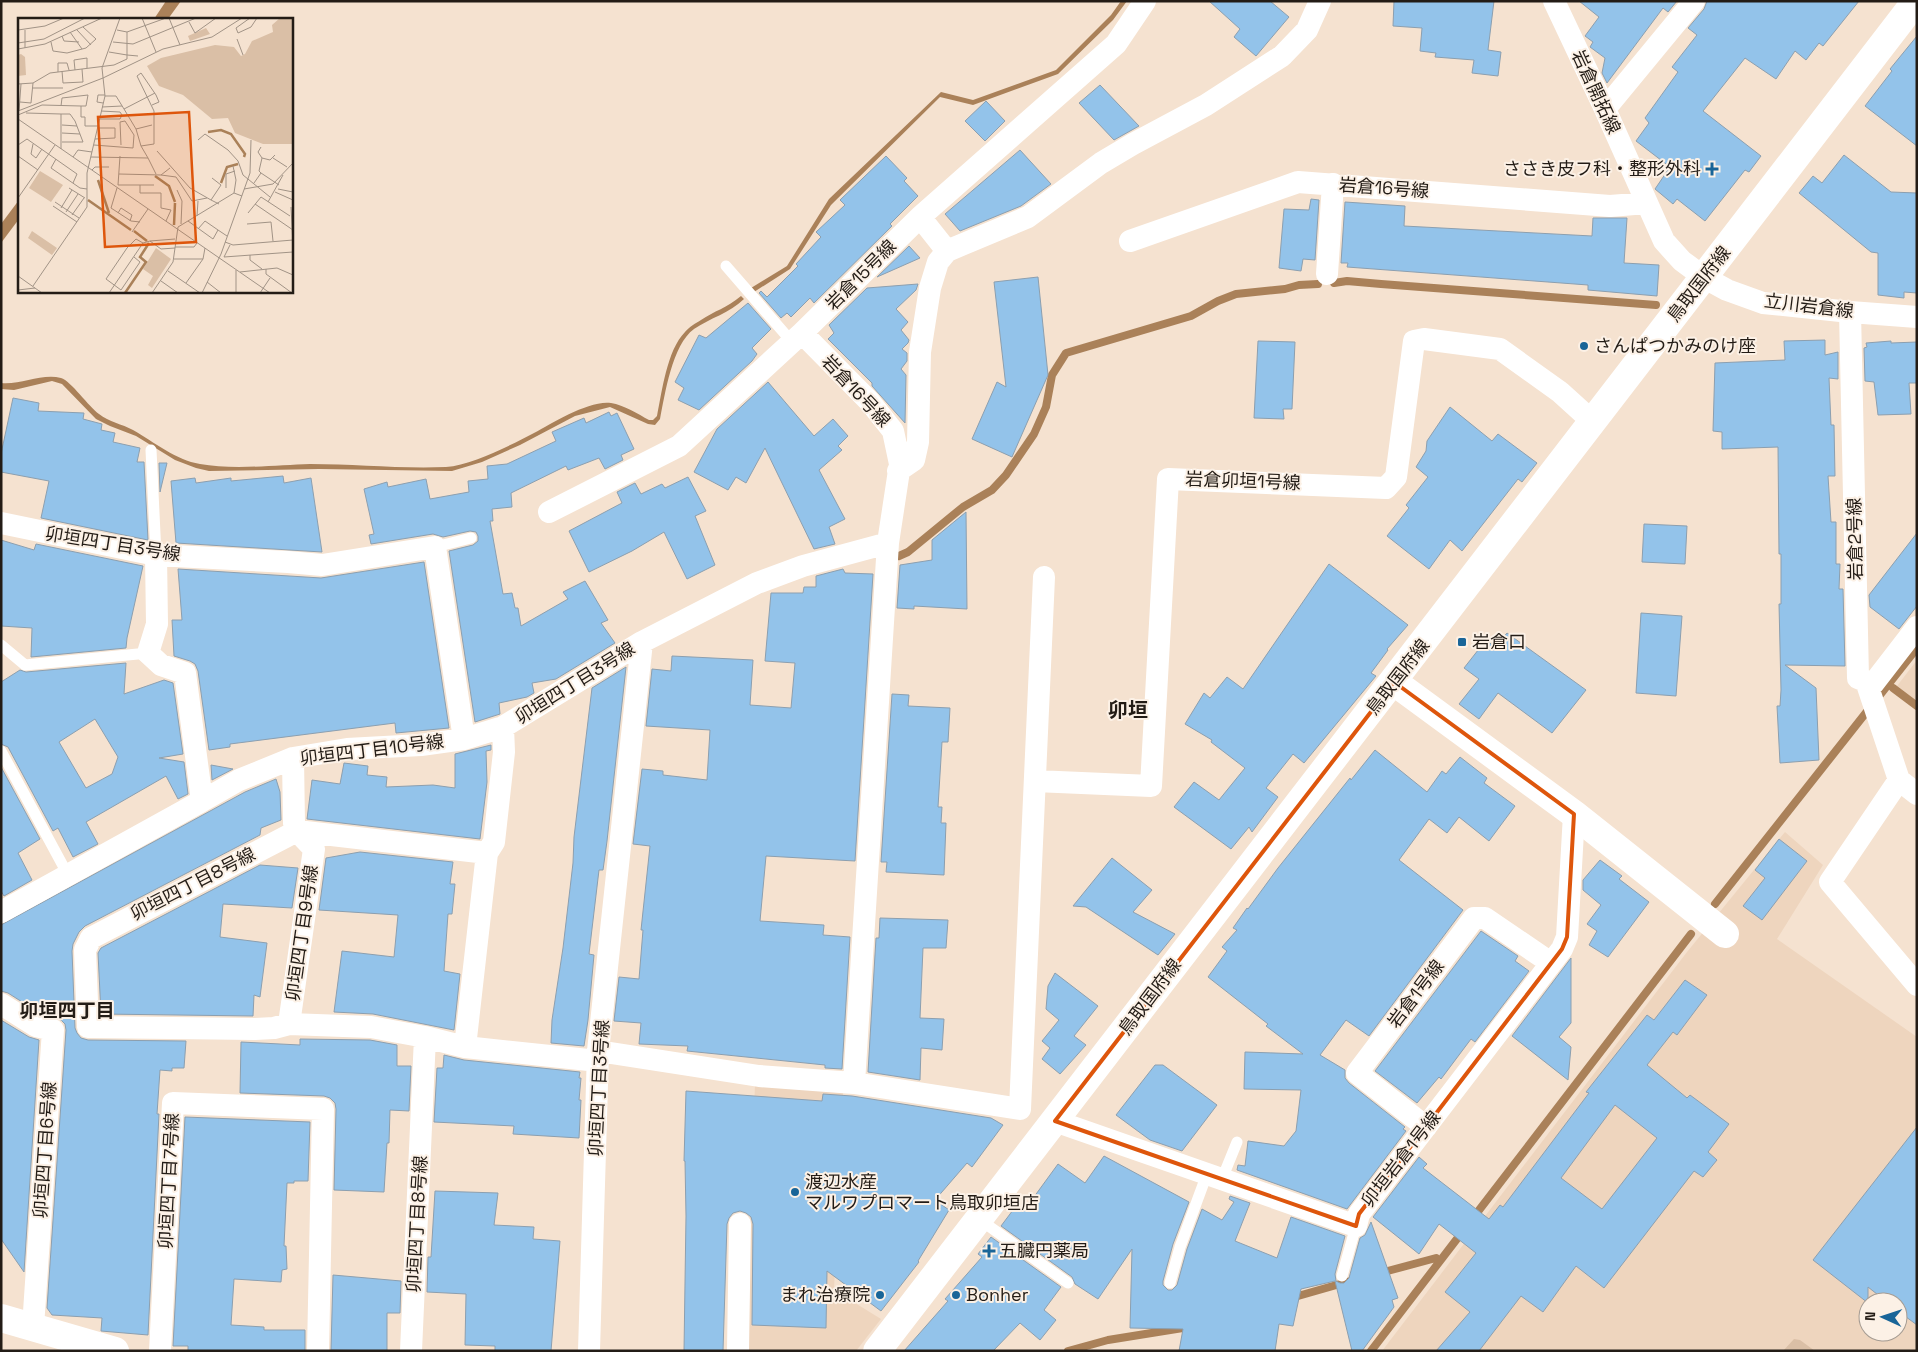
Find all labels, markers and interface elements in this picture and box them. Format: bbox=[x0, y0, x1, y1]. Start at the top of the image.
inset map bbox=[18, 18, 292, 292]
street label: 岩倉開拓線 bbox=[1567, 46, 1626, 137]
place label: ささき皮フ科・整形外科 bbox=[1503, 157, 1701, 180]
marker: ささき皮フ科・整形外科 bbox=[1705, 162, 1719, 176]
street label: 岩倉16号線 bbox=[1338, 173, 1430, 202]
street label: 岩倉15号線 bbox=[821, 235, 901, 315]
street label: 鳥取国府線 bbox=[1662, 241, 1735, 326]
street label: 立川岩倉線 bbox=[1763, 289, 1855, 322]
place label: さんぱつかみのけ座 bbox=[1594, 334, 1756, 357]
marker: さんぱつかみのけ座 bbox=[1578, 340, 1590, 352]
street label: 岩倉16号線 bbox=[817, 350, 896, 432]
street label: 岩倉卯垣1号線 bbox=[1185, 467, 1301, 494]
street label: 岩倉2号線 bbox=[1842, 497, 1867, 581]
street label: 卯垣四丁目3号線 bbox=[44, 521, 182, 566]
place label: 岩倉口 bbox=[1472, 630, 1526, 653]
street label: 鳥取国府線 bbox=[1361, 634, 1434, 719]
marker: 岩倉口 bbox=[1456, 636, 1468, 648]
street label: 卯垣四丁目3号線 bbox=[511, 637, 639, 729]
district label: 卯垣 bbox=[1108, 697, 1148, 723]
street label: 卯垣四丁目10号線 bbox=[299, 729, 445, 770]
street label: 卯垣四丁目8号線 bbox=[126, 842, 259, 925]
street label: 卯垣四丁目9号線 bbox=[281, 863, 322, 1002]
street label: 鳥取国府線 bbox=[1113, 954, 1186, 1040]
street label: 岩倉1号線 bbox=[1382, 955, 1449, 1032]
district label: 卯垣四丁目 bbox=[19, 998, 115, 1023]
street label: 卯垣四丁目3号線 bbox=[583, 1019, 614, 1157]
street label: 卯垣四丁目6号線 bbox=[28, 1081, 61, 1219]
street label: 卯垣岩倉1号線 bbox=[1356, 1106, 1445, 1211]
street label: 卯垣四丁目7号線 bbox=[153, 1112, 184, 1250]
street label: 卯垣四丁目8号線 bbox=[401, 1155, 432, 1293]
place label: 渡辺水産 マルワプロマート鳥取卯垣店 bbox=[805, 1170, 1039, 1214]
marker: 渡辺水産 マルワプロマート鳥取卯垣店 bbox=[789, 1186, 801, 1198]
place label: 五臓円薬局 bbox=[999, 1239, 1089, 1262]
marker: 五臓円薬局 bbox=[983, 1245, 995, 1257]
place label: まれ治療院 bbox=[780, 1283, 870, 1306]
place label: Bonher bbox=[966, 1283, 1029, 1306]
marker: まれ治療院 bbox=[874, 1289, 886, 1301]
marker: Bonher bbox=[950, 1289, 962, 1301]
north arrow bbox=[1858, 1292, 1908, 1342]
text: N bbox=[1861, 1311, 1879, 1321]

